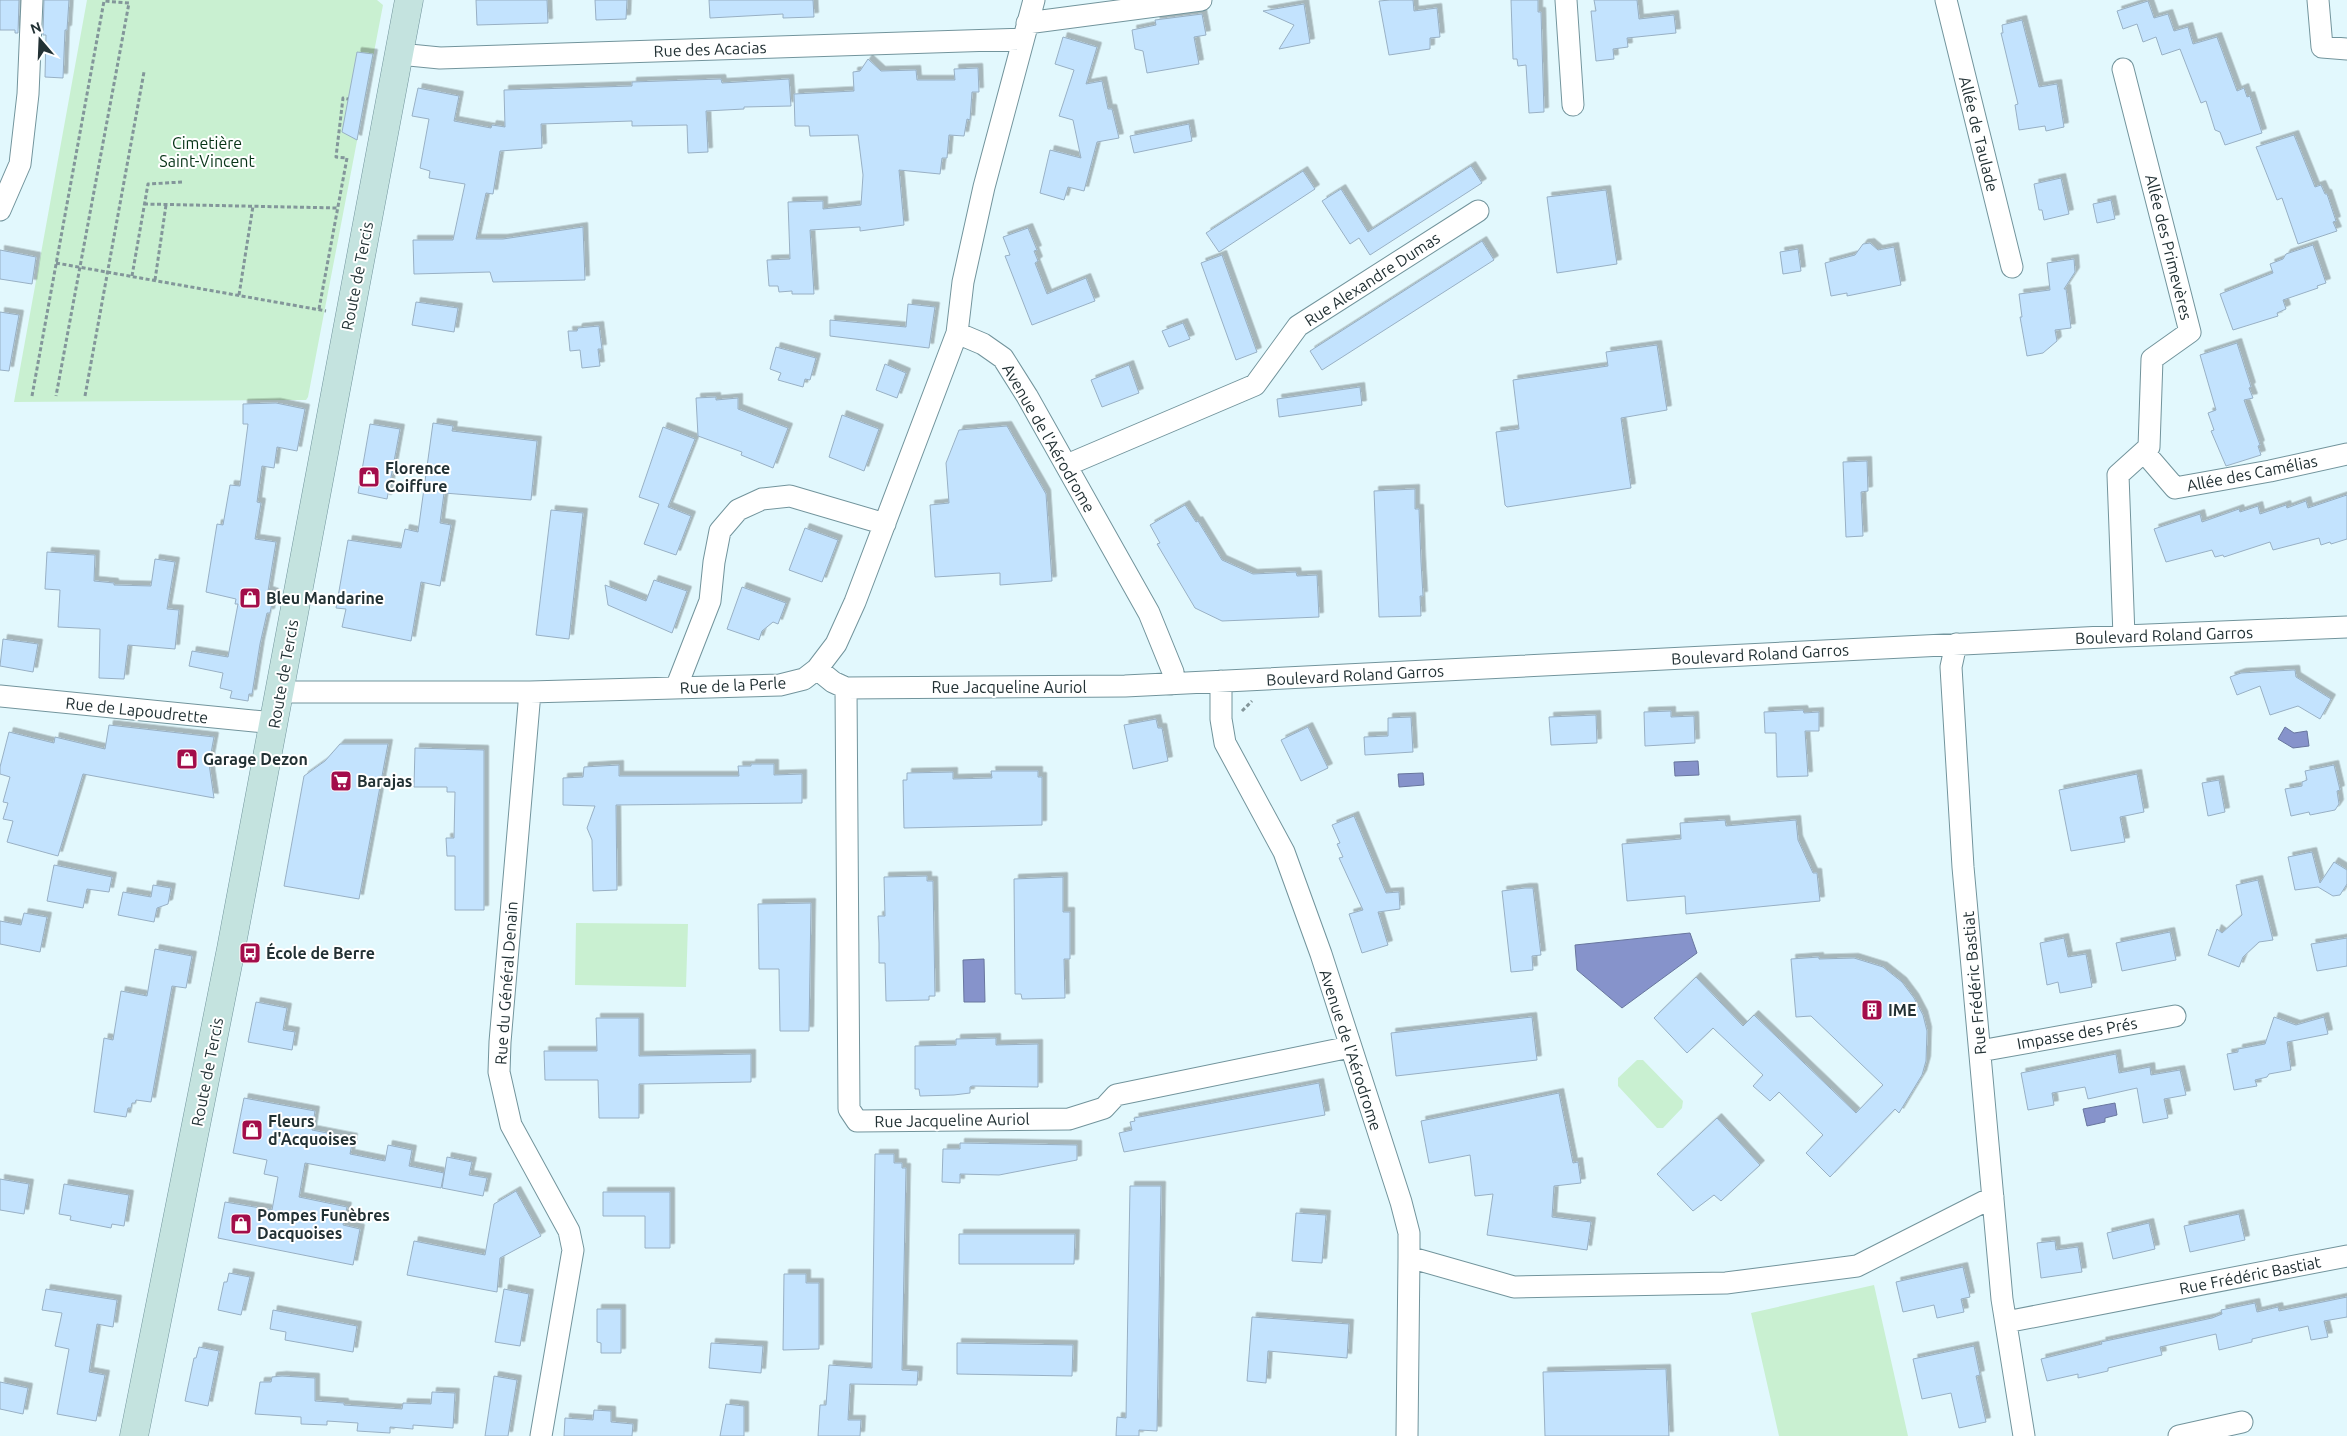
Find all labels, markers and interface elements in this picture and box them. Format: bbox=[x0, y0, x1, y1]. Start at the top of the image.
north arrow bbox=[15, 15, 65, 65]
text: N bbox=[28, 18, 43, 37]
street label: Rue des Acacias bbox=[653, 38, 767, 60]
street label: Allée de Taulade bbox=[1956, 74, 2002, 194]
park label: Cimetière Saint-Vincent bbox=[159, 134, 255, 170]
street label: Allée des Primevères bbox=[2142, 172, 2196, 322]
street label: Route de Tercis bbox=[338, 220, 376, 332]
street label: Rue Alexandre Dumas bbox=[1301, 228, 1443, 330]
street label: Avenue de l'Aérodrome bbox=[999, 361, 1099, 515]
street label: Allée des Camélias bbox=[2185, 451, 2319, 495]
place label: Florence Coiffure bbox=[385, 459, 450, 495]
shop icon: Florence Coiffure bbox=[357, 465, 381, 489]
shop icon: Bleu Mandarine bbox=[238, 586, 262, 610]
place label: Bleu Mandarine bbox=[266, 589, 384, 607]
street label: Route de Tercis bbox=[265, 618, 301, 730]
street label: Boulevard Roland Garros bbox=[2075, 623, 2253, 647]
street label: Boulevard Roland Garros bbox=[1671, 640, 1849, 668]
street label: Boulevard Roland Garros bbox=[1266, 661, 1444, 689]
street label: Rue de la Perle bbox=[679, 673, 787, 697]
street label: Rue Jacqueline Auriol bbox=[931, 678, 1087, 696]
street label: Rue de Lapoudrette bbox=[65, 694, 209, 726]
shop icon: Garage Dezon bbox=[175, 747, 199, 771]
place label: Garage Dezon bbox=[203, 750, 308, 768]
supermarket icon: Barajas bbox=[329, 769, 353, 793]
place label: Barajas bbox=[357, 772, 412, 790]
street label: Rue du Général Denain bbox=[491, 901, 521, 1065]
street label: Rue Frédéric Bastiat bbox=[1959, 910, 1989, 1055]
bus stop icon: École de Berre bbox=[238, 941, 262, 965]
place label: École de Berre bbox=[266, 942, 375, 962]
street label: Avenue de l'Aérodrome bbox=[1316, 967, 1386, 1133]
building icon: IME bbox=[1860, 998, 1884, 1022]
place label: IME bbox=[1888, 1001, 1917, 1019]
street label: Impasse des Prés bbox=[2015, 1014, 2139, 1052]
street label: Route de Tercis bbox=[188, 1016, 226, 1128]
street label: Rue Jacqueline Auriol bbox=[874, 1110, 1030, 1130]
place label: Fleurs d'Acquoises bbox=[268, 1112, 357, 1148]
shop icon: Fleurs d'Acquoises bbox=[240, 1118, 264, 1142]
place label: Pompes Funèbres Dacquoises bbox=[257, 1206, 390, 1242]
shop icon: Pompes Funèbres Dacquoises bbox=[229, 1212, 253, 1236]
street label: Rue Frédéric Bastiat bbox=[2178, 1252, 2323, 1298]

